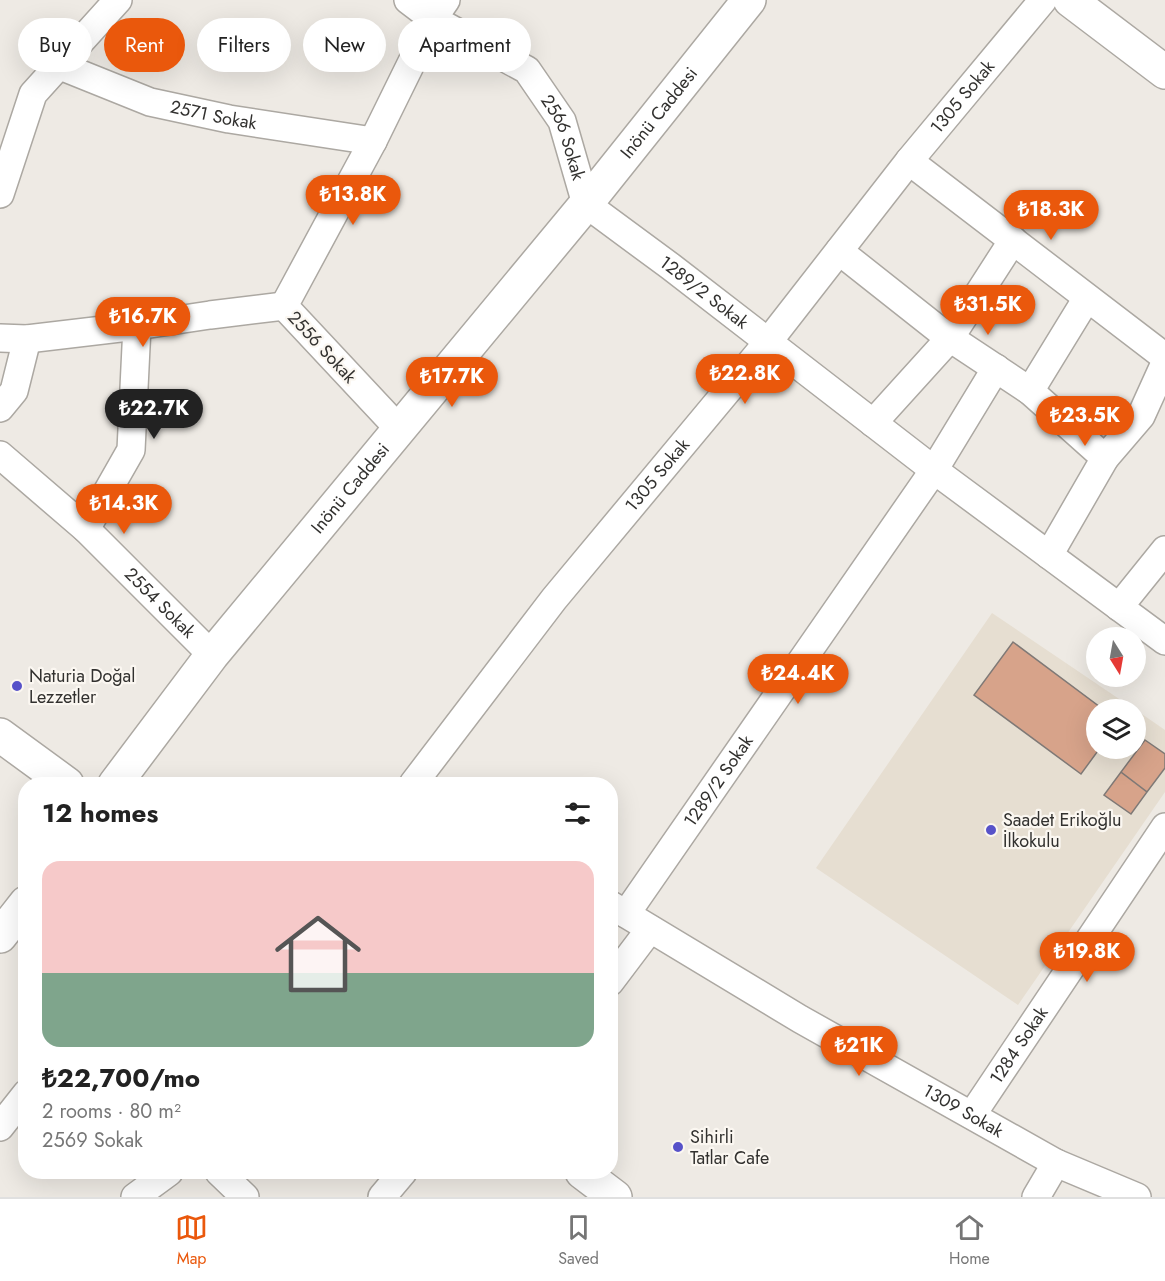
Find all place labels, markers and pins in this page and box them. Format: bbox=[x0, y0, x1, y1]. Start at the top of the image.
pin: ₺13.8K bbox=[304, 175, 402, 226]
pin: ₺18.3K bbox=[1002, 190, 1100, 241]
pin: ₺31.5K bbox=[939, 285, 1037, 336]
pin: ₺16.7K bbox=[94, 297, 192, 348]
pin: ₺22.8K bbox=[696, 354, 794, 405]
pin: ₺17.7K bbox=[403, 357, 501, 408]
pin: ₺22.7K bbox=[105, 389, 203, 440]
pin: ₺23.5K bbox=[1036, 396, 1134, 447]
pin: ₺14.3K bbox=[75, 484, 173, 535]
pin: ₺24.4K bbox=[749, 654, 847, 705]
place label: Naturia Doğal Lezzetler bbox=[29, 663, 135, 710]
marker: Naturia Doğal Lezzetler bbox=[10, 679, 24, 693]
place label: Saadet Erikoğlu İlkokulu bbox=[1003, 807, 1122, 854]
marker: Saadet Erikoğlu İlkokulu bbox=[984, 823, 998, 837]
pin: ₺19.8K bbox=[1038, 932, 1136, 983]
pin: ₺21K bbox=[823, 1026, 895, 1077]
place label: Sihirli Tatlar Cafe bbox=[690, 1124, 769, 1171]
marker: Sihirli Tatlar Cafe bbox=[671, 1140, 685, 1154]

